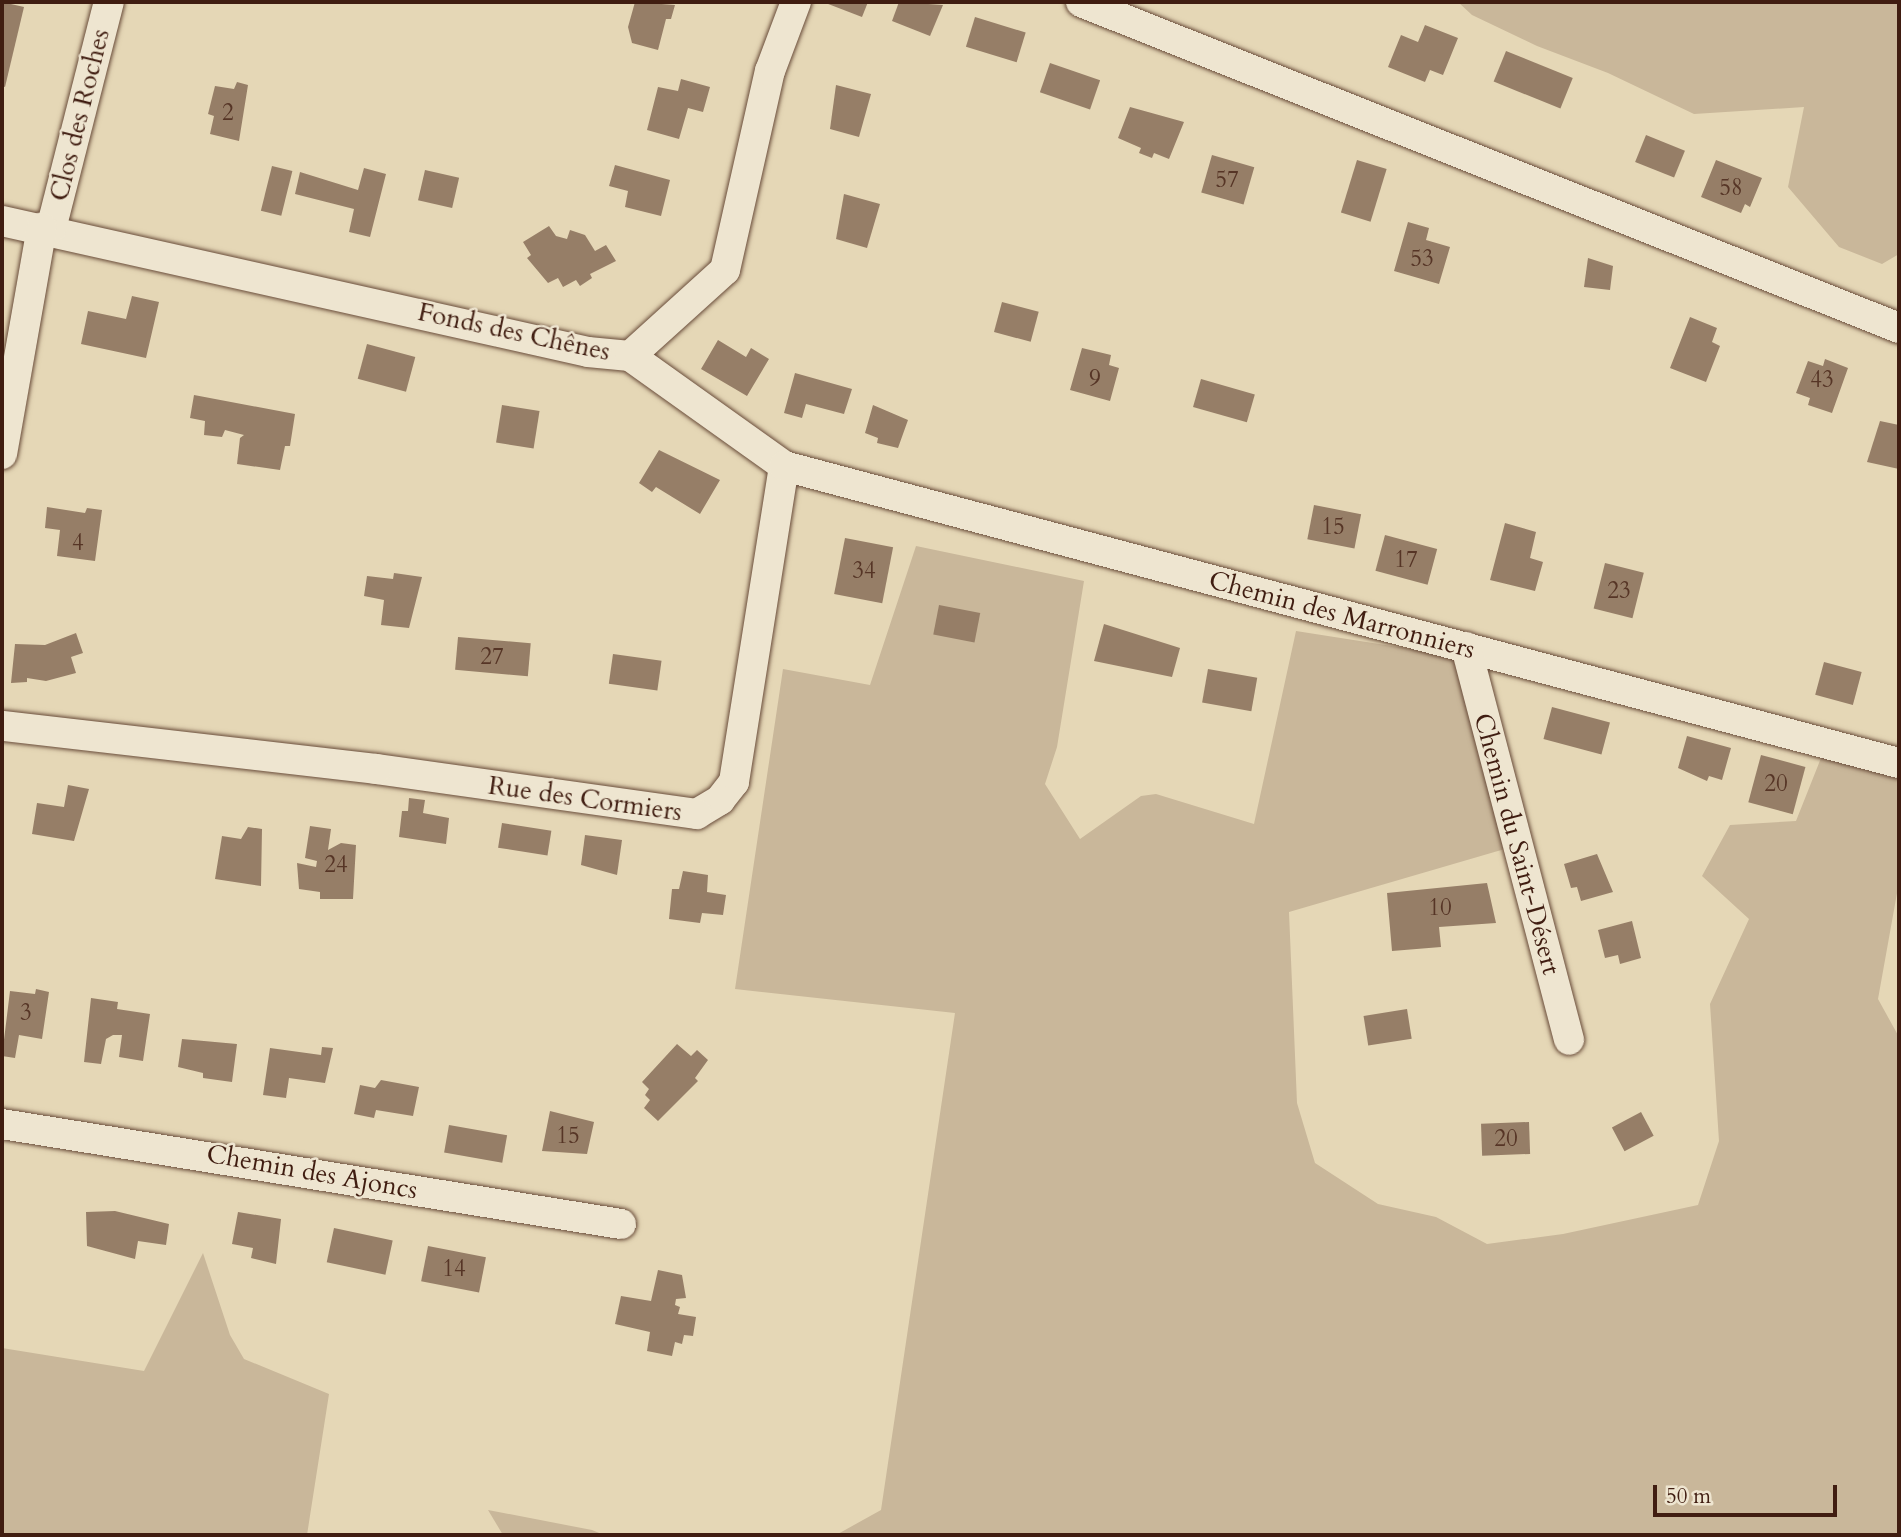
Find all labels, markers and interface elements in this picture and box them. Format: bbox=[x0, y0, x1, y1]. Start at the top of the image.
street label: Clos des Roches bbox=[44, 26, 116, 204]
house number: 2 bbox=[222, 99, 234, 127]
house number: 57 bbox=[1215, 166, 1239, 194]
house number: 58 bbox=[1719, 174, 1743, 202]
house number: 53 bbox=[1410, 245, 1434, 273]
street label: Fonds des Chênes bbox=[415, 296, 613, 368]
house number: 9 bbox=[1089, 365, 1101, 393]
house number: 43 bbox=[1810, 366, 1834, 394]
house number: 15 bbox=[1321, 513, 1345, 541]
house number: 4 bbox=[72, 529, 84, 557]
house number: 17 bbox=[1394, 546, 1418, 574]
house number: 34 bbox=[852, 557, 876, 585]
street label: Chemin des Marronniers bbox=[1206, 564, 1478, 666]
house number: 23 bbox=[1607, 577, 1631, 605]
house number: 27 bbox=[480, 643, 504, 671]
street label: Chemin du Saint-Désert bbox=[1467, 710, 1567, 978]
street label: Rue des Cormiers bbox=[486, 770, 684, 828]
house number: 20 bbox=[1764, 770, 1788, 798]
house number: 24 bbox=[324, 851, 348, 879]
house number: 10 bbox=[1428, 894, 1452, 922]
house number: 3 bbox=[20, 999, 32, 1027]
house number: 15 bbox=[556, 1122, 580, 1150]
house number: 20 bbox=[1494, 1125, 1518, 1153]
street label: Chemin des Ajoncs bbox=[204, 1138, 420, 1206]
house number: 14 bbox=[442, 1255, 466, 1283]
scale bar bbox=[1656, 1470, 1840, 1514]
text: 50 m bbox=[1666, 1482, 1711, 1511]

